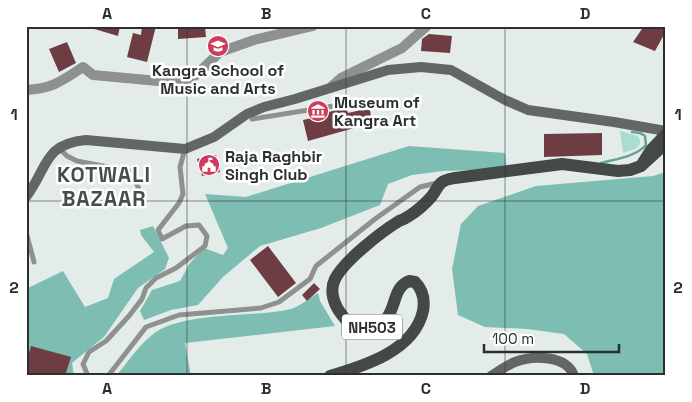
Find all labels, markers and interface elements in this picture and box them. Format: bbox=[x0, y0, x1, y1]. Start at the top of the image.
text: A bbox=[102, 3, 112, 24]
text: B bbox=[261, 3, 271, 24]
text: C bbox=[421, 3, 431, 24]
text: D bbox=[580, 3, 590, 24]
school or university icon: Kangra School of Music and Arts bbox=[206, 34, 230, 58]
place label: Kangra School of Music and Arts bbox=[152, 60, 284, 99]
place label: Museum of Kangra Art bbox=[334, 92, 420, 131]
museum icon: Museum of Kangra Art bbox=[306, 99, 330, 123]
text: 1 bbox=[10, 104, 18, 125]
text: 1 bbox=[674, 104, 682, 125]
place label: Raja Raghbir Singh Club bbox=[225, 146, 322, 185]
public building icon: Raja Raghbir Singh Club bbox=[197, 153, 221, 177]
district label: KOTWALI BAZAAR bbox=[57, 161, 151, 212]
text: 2 bbox=[9, 277, 19, 298]
text: 2 bbox=[673, 277, 683, 298]
road number: NH503 bbox=[342, 314, 402, 340]
scale bar bbox=[484, 322, 620, 354]
text: 100 m bbox=[492, 329, 534, 348]
text: A bbox=[102, 378, 112, 399]
text: B bbox=[261, 378, 271, 399]
text: C bbox=[421, 378, 431, 399]
text: D bbox=[580, 378, 590, 399]

